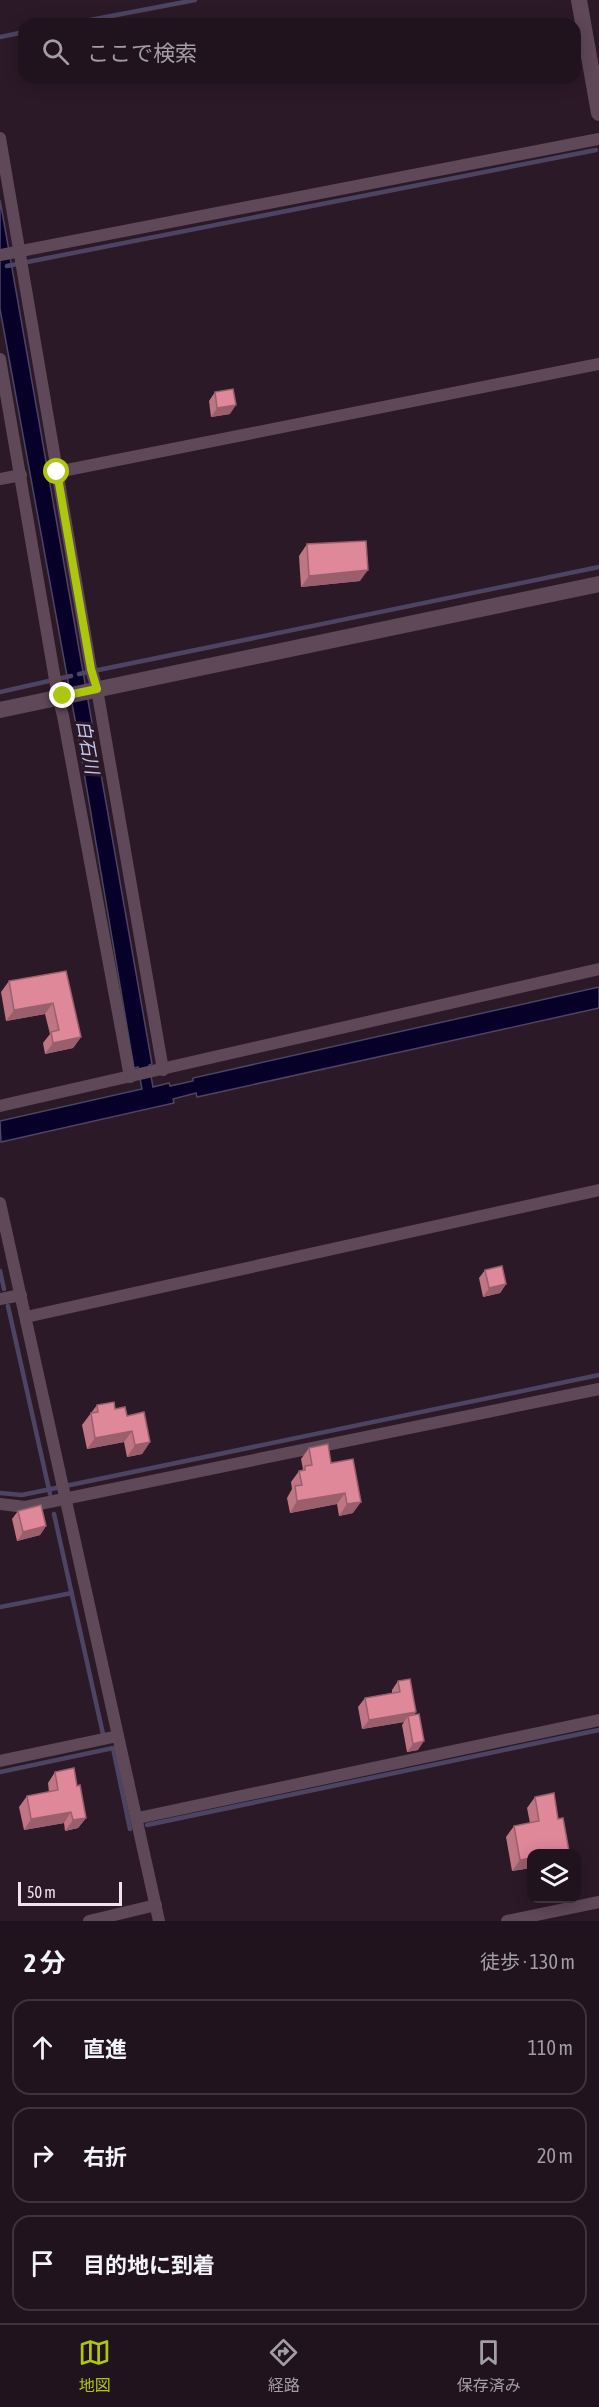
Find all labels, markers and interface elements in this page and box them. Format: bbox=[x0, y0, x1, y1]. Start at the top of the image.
search box bbox=[18, 18, 581, 84]
icon: search bbox=[39, 35, 72, 68]
text: ここで検索 bbox=[87, 40, 197, 66]
route start bbox=[43, 458, 69, 484]
route end bbox=[49, 682, 75, 708]
water label: 白石川 bbox=[73, 719, 103, 777]
map controls bbox=[527, 1849, 581, 1903]
button: layers bbox=[527, 1849, 581, 1903]
scale bar bbox=[18, 1879, 122, 1906]
text: 50 m bbox=[27, 1883, 56, 1901]
text: 2 分 bbox=[24, 1948, 66, 1978]
text: 徒歩 · 130 m bbox=[480, 1950, 575, 1973]
icon: ahead bbox=[26, 2031, 59, 2064]
text: 直進 bbox=[83, 2036, 127, 2062]
text: 110 m bbox=[528, 2036, 573, 2059]
icon: right bbox=[26, 2139, 59, 2172]
text: 右折 bbox=[83, 2144, 127, 2170]
text: 20 m bbox=[537, 2144, 573, 2167]
icon: arrive bbox=[26, 2247, 59, 2280]
text: 目的地に到着 bbox=[83, 2252, 215, 2278]
tab: 地図 bbox=[78, 2336, 111, 2396]
tab: 経路 bbox=[267, 2336, 300, 2396]
tab: 保存済み bbox=[457, 2336, 521, 2396]

